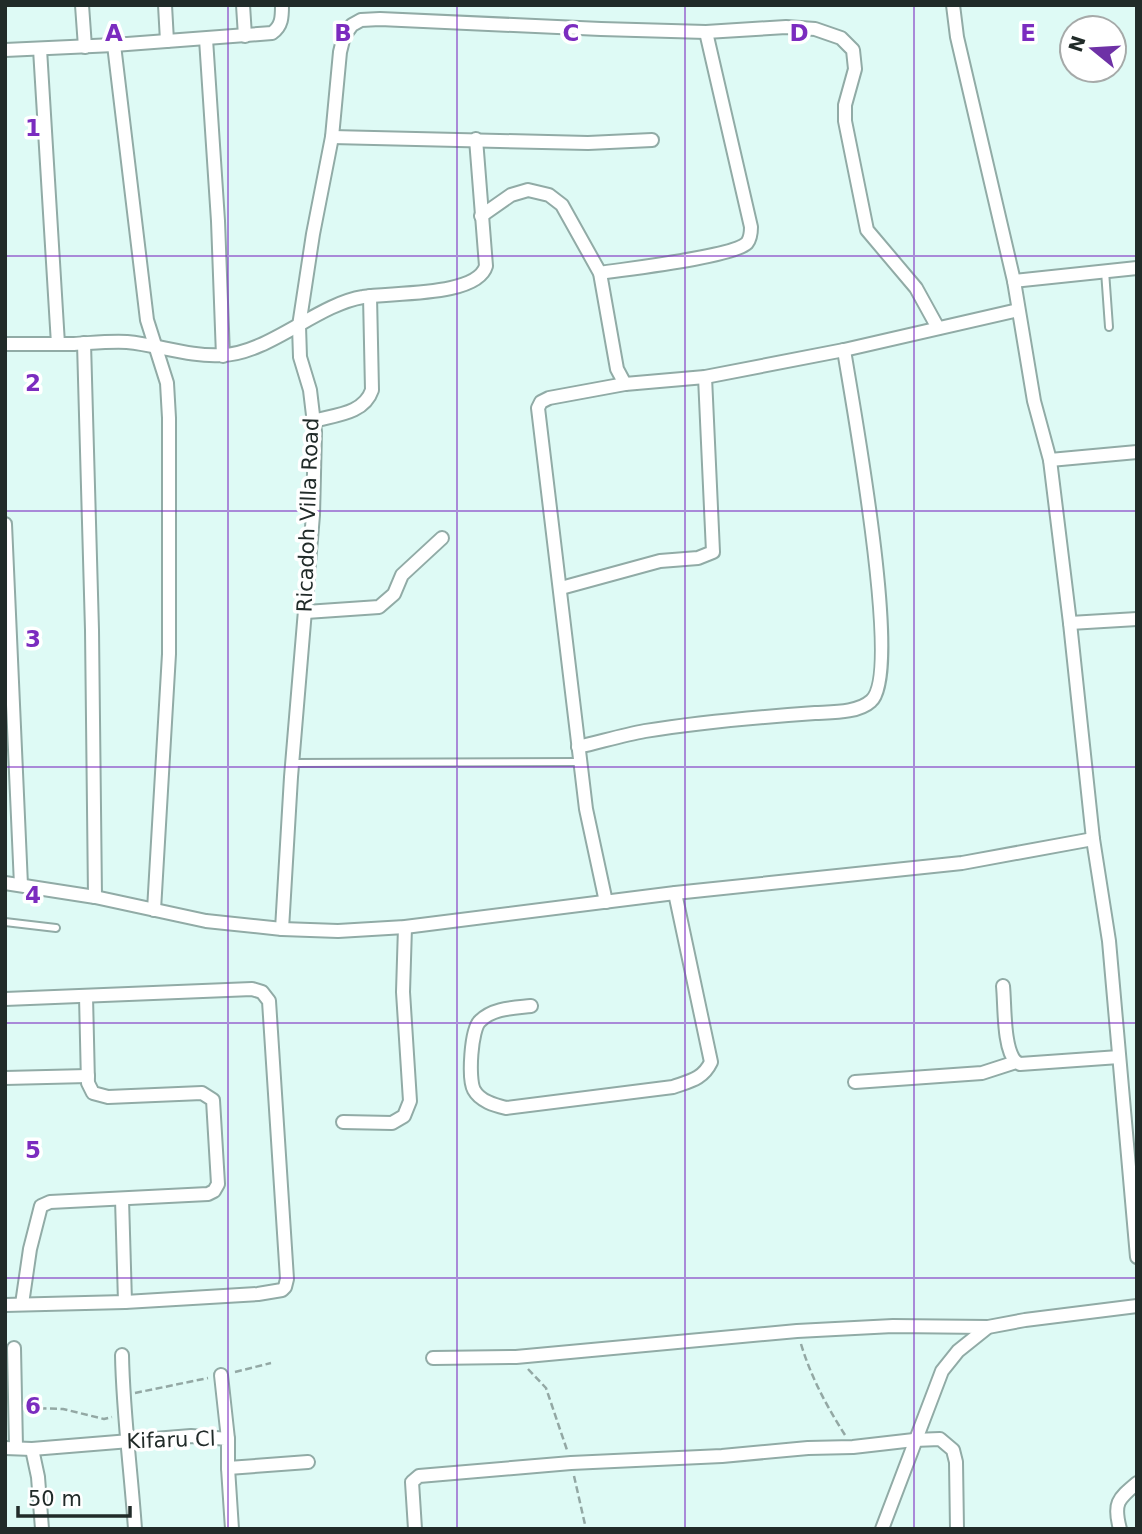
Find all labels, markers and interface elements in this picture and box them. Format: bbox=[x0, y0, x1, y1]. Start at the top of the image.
north arrow bbox=[1058, 14, 1128, 84]
text: A bbox=[105, 20, 123, 46]
text: B bbox=[334, 20, 352, 46]
text: C bbox=[563, 20, 579, 46]
text: D bbox=[789, 20, 809, 46]
text: E bbox=[1020, 20, 1036, 46]
text: N bbox=[1064, 33, 1090, 55]
text: 1 bbox=[25, 115, 41, 141]
text: 2 bbox=[25, 370, 41, 396]
street label: Ricadoh Villa Road bbox=[293, 417, 323, 613]
text: 3 bbox=[25, 626, 41, 652]
text: 4 bbox=[25, 882, 41, 908]
text: 5 bbox=[25, 1137, 41, 1163]
text: 6 bbox=[25, 1393, 41, 1419]
street label: Kifaru Cl bbox=[126, 1426, 216, 1454]
scale bar bbox=[18, 1474, 130, 1518]
text: 50 m bbox=[28, 1487, 82, 1511]

